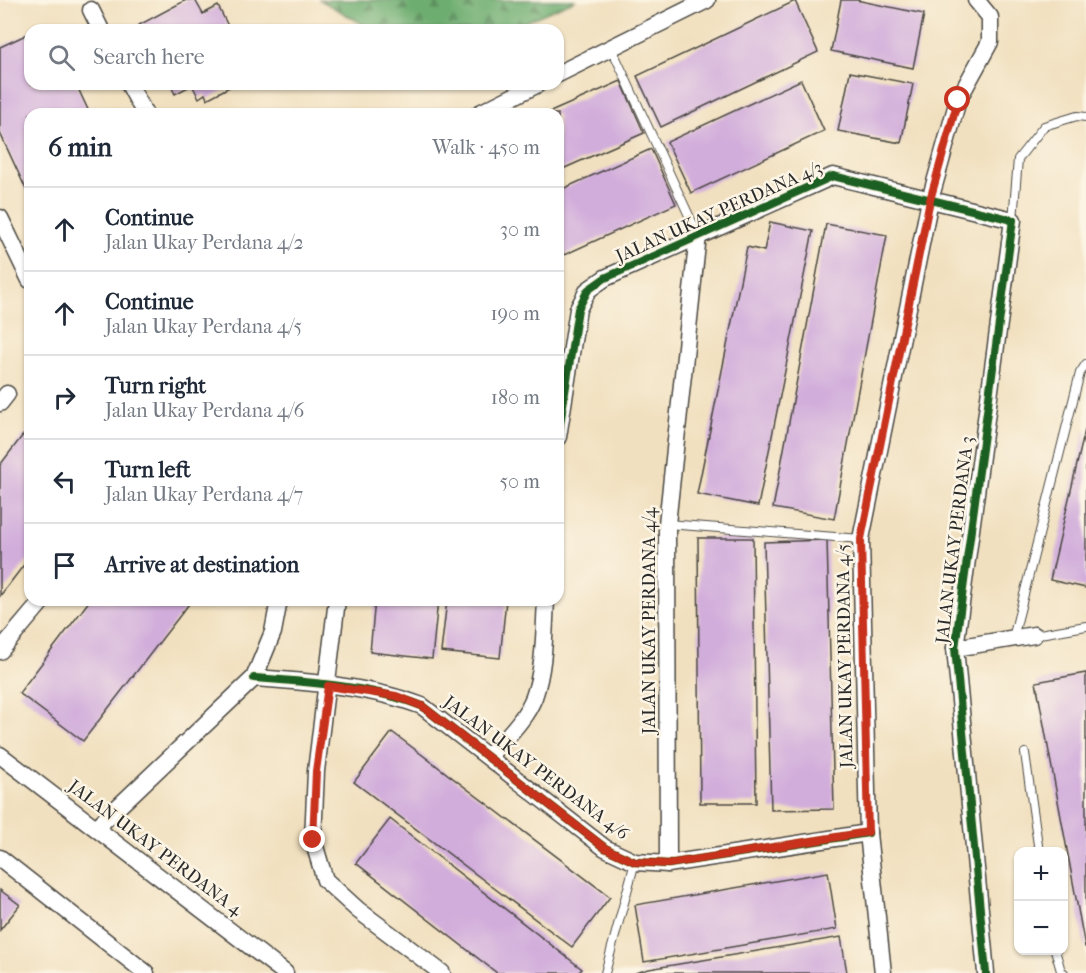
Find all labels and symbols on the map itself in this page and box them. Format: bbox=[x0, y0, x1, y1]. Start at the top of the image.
route start bbox=[944, 86, 970, 112]
street label: JALAN UKAY PERDANA 4/3 bbox=[611, 157, 826, 268]
street label: JALAN UKAY PERDANA 3 bbox=[932, 435, 978, 647]
street label: JALAN UKAY PERDANA 4/4 bbox=[639, 507, 660, 736]
street label: JALAN UKAY PERDANA 4/5 bbox=[833, 543, 857, 770]
street label: JALAN UKAY PERDANA 4/6 bbox=[438, 690, 633, 845]
street label: JALAN UKAY PERDANA 4 bbox=[62, 775, 246, 920]
route end bbox=[299, 826, 325, 852]

